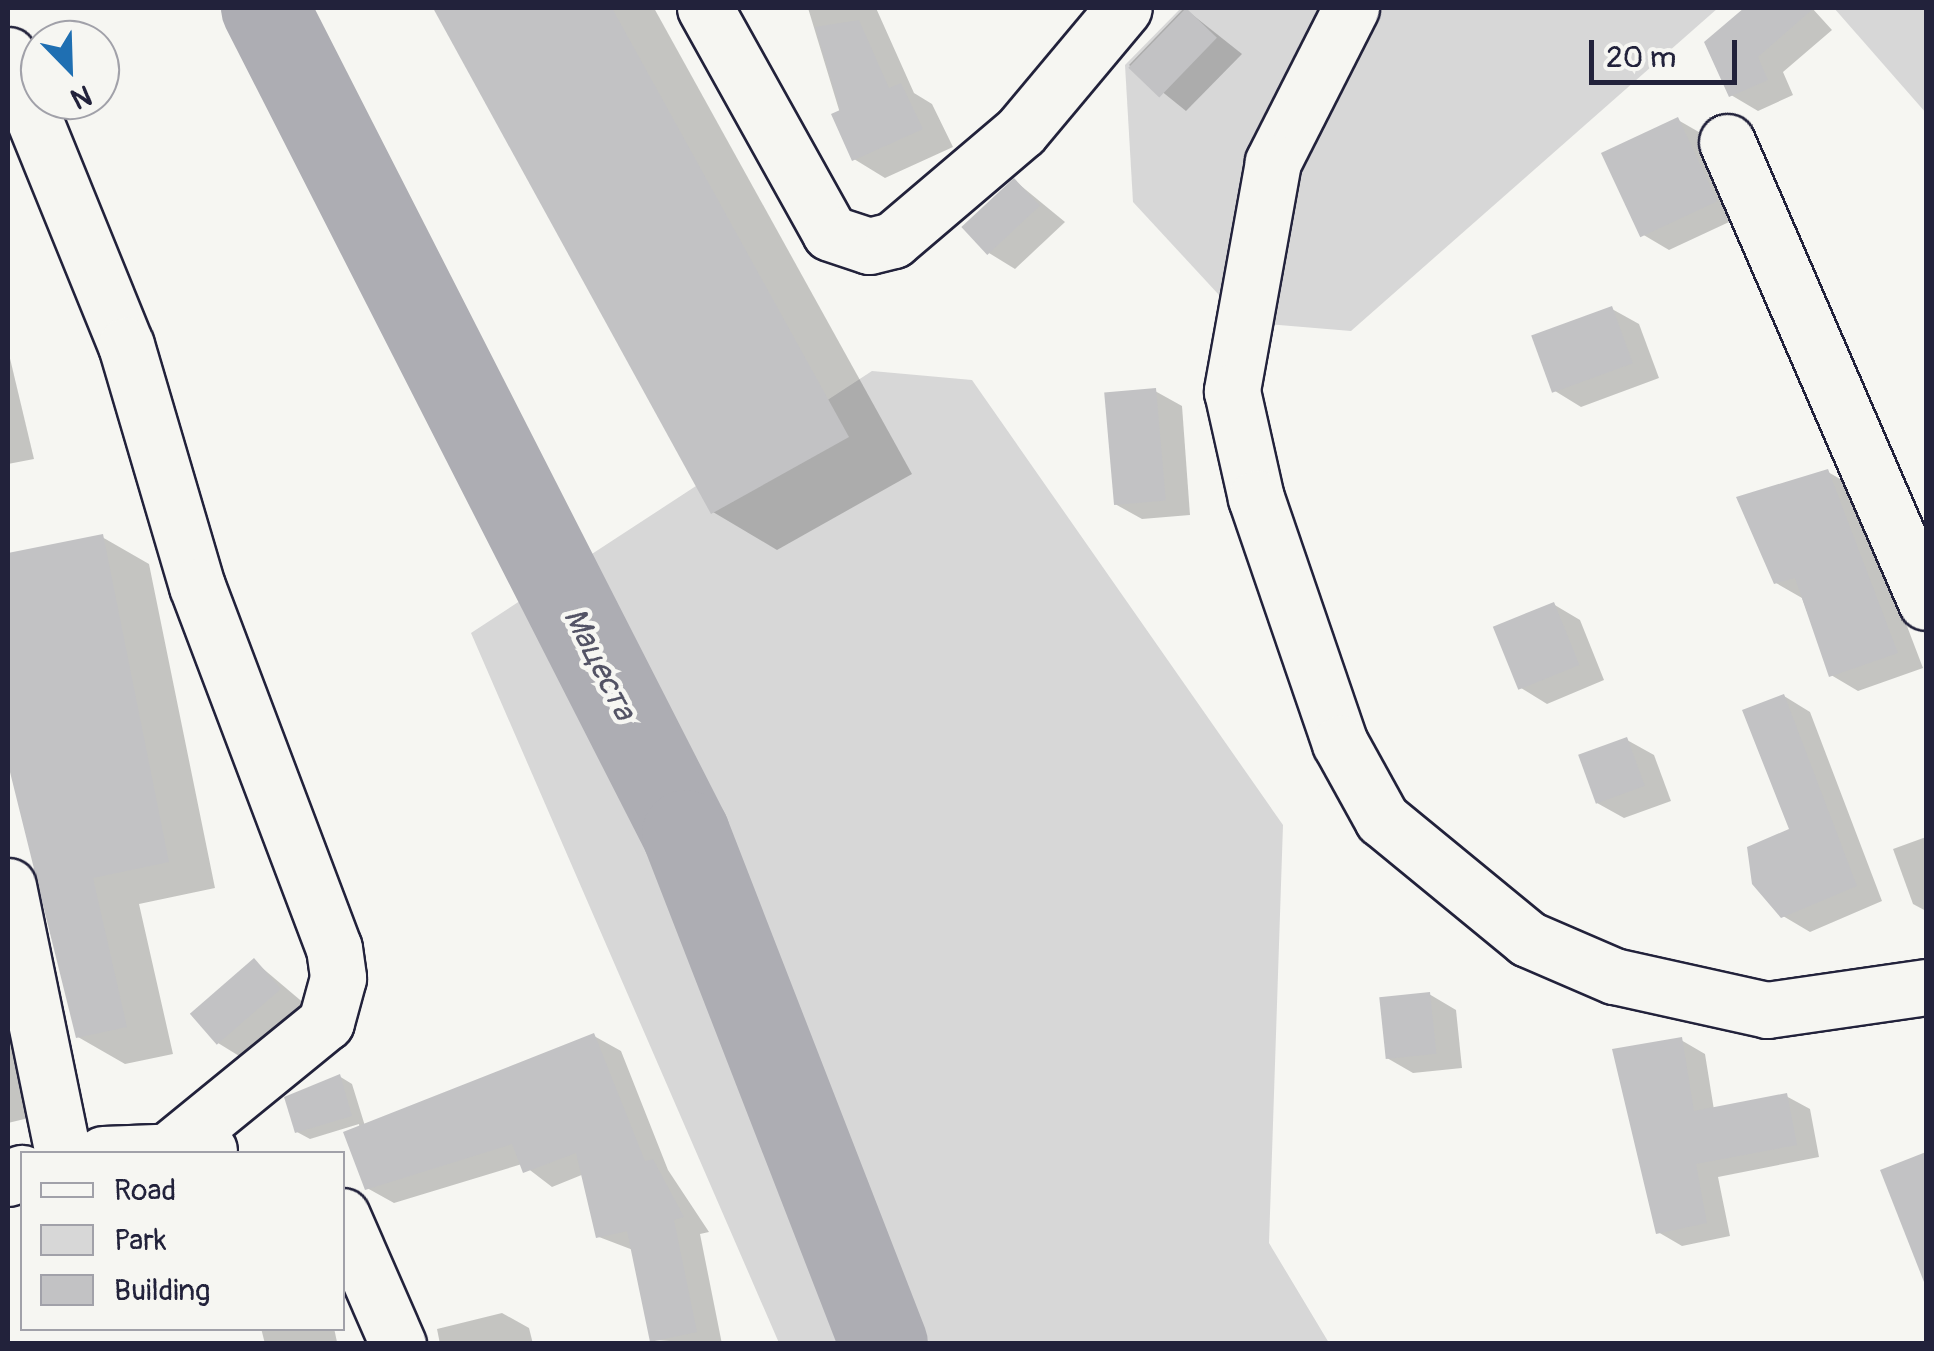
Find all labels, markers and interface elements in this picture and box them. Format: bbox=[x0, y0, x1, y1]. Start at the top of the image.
north arrow bbox=[20, 20, 120, 120]
scale bar bbox=[1594, 20, 1742, 82]
text: 20 m bbox=[1606, 39, 1676, 76]
text: N bbox=[66, 76, 97, 116]
water label: Мацеста bbox=[555, 602, 643, 726]
legend bbox=[20, 1151, 345, 1331]
text: Road bbox=[114, 1172, 176, 1209]
text: Park bbox=[114, 1222, 167, 1259]
text: Building bbox=[114, 1272, 210, 1309]

